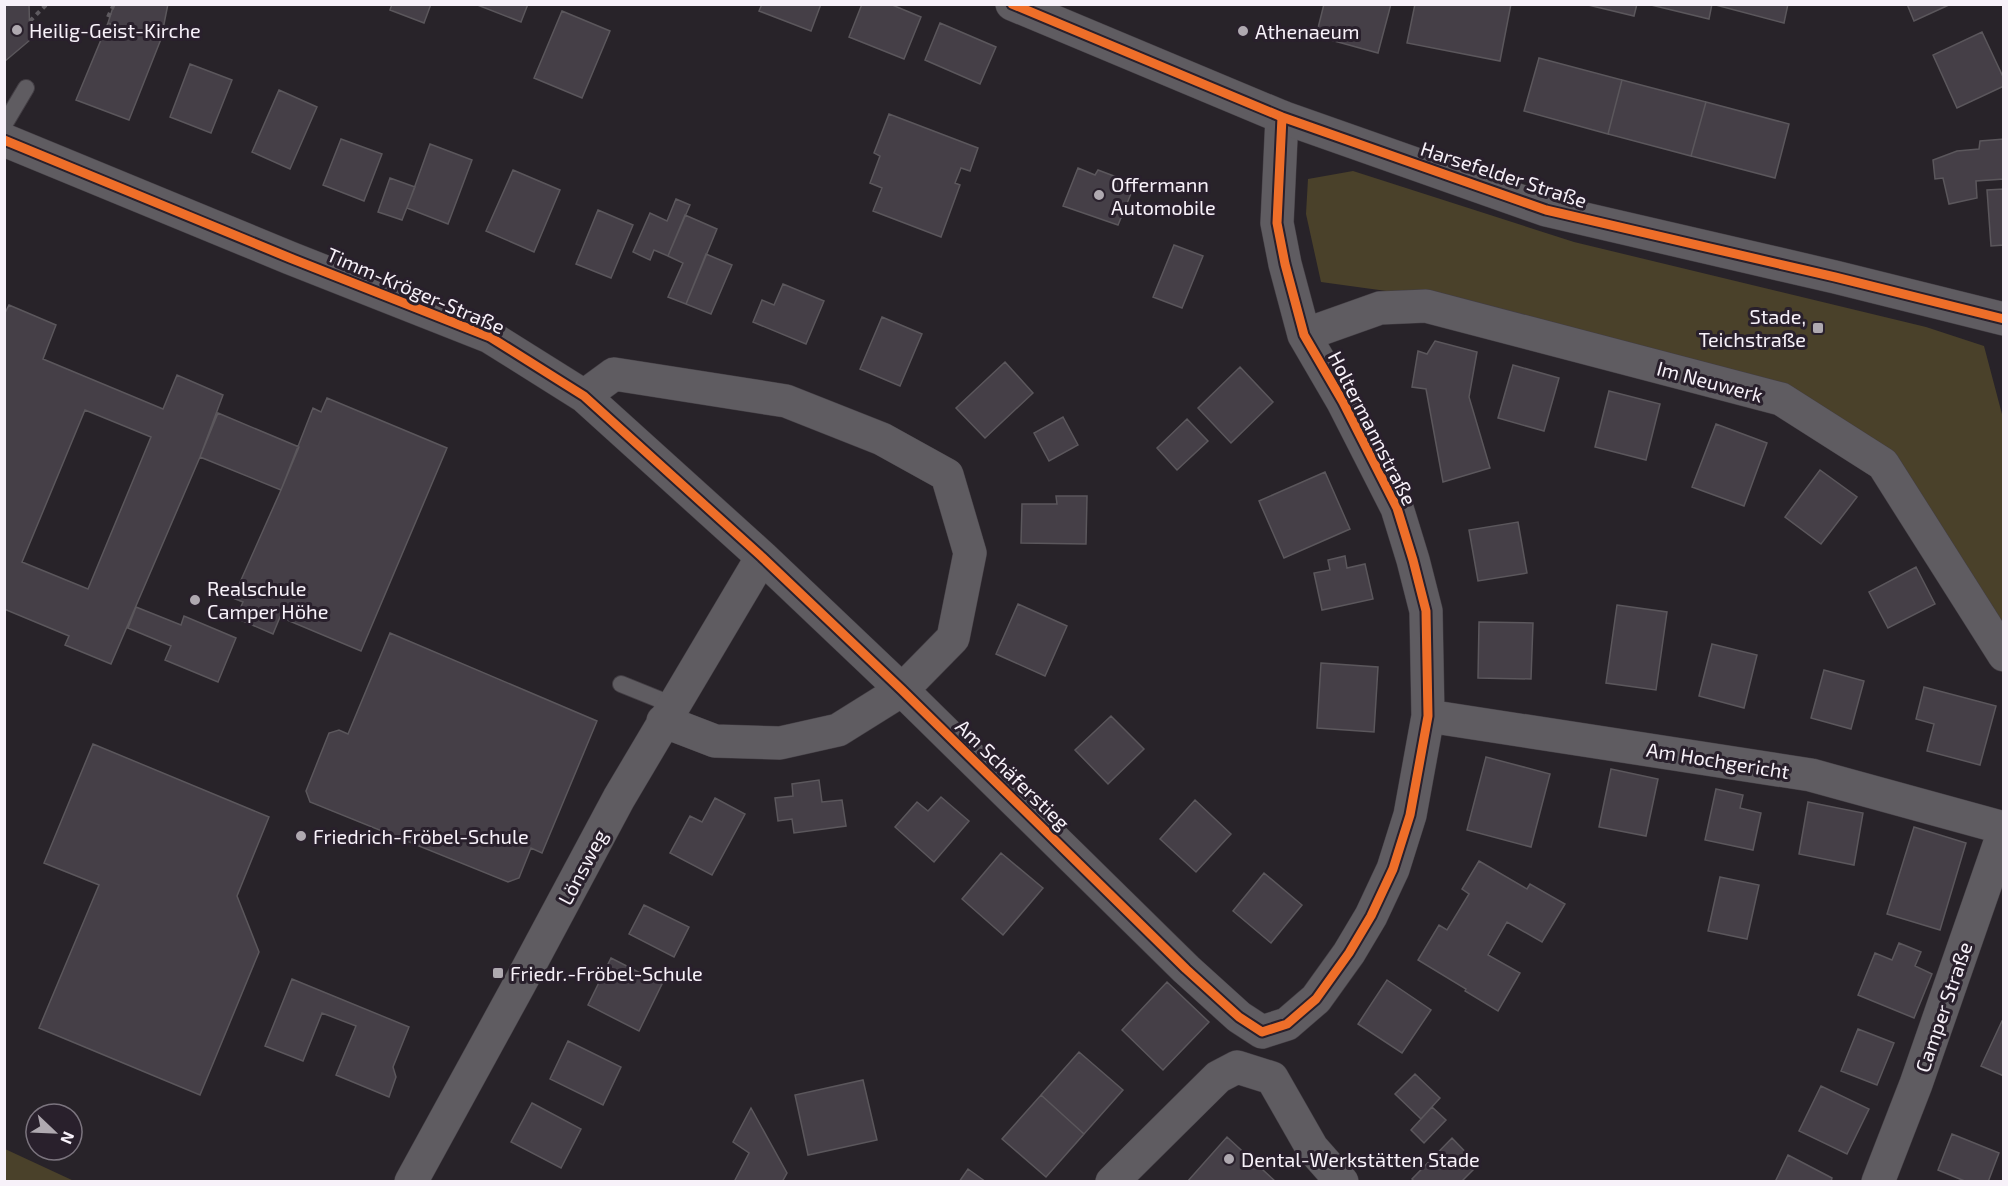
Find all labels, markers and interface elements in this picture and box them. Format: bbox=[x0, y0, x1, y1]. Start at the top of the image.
place label: Heilig-Geist-Kirche bbox=[29, 18, 201, 42]
place label: Athenaeum bbox=[1255, 19, 1359, 43]
marker: Heilig-Geist-Kirche bbox=[10, 23, 24, 37]
marker: Athenaeum bbox=[1236, 24, 1250, 38]
street label: Harsefelder Straße bbox=[1418, 136, 1590, 212]
place label: Offermann Automobile bbox=[1111, 172, 1216, 219]
marker: Offermann Automobile bbox=[1092, 188, 1106, 202]
street label: Timm-Kröger-Straße bbox=[323, 242, 509, 338]
place label: Stade, Teichstraße bbox=[1699, 304, 1806, 351]
marker: Stade, Teichstraße bbox=[1811, 321, 1825, 335]
street label: Holtermannstraße bbox=[1324, 347, 1422, 509]
street label: Im Neuwerk bbox=[1654, 355, 1766, 407]
place label: Realschule Camper Höhe bbox=[207, 576, 328, 623]
marker: Realschule Camper Höhe bbox=[188, 593, 202, 607]
street label: Am Schäferstieg bbox=[951, 714, 1075, 834]
street label: Am Hochgericht bbox=[1645, 737, 1792, 783]
place label: Friedrich-Fröbel-Schule bbox=[313, 824, 529, 848]
street label: Lönsweg bbox=[552, 825, 612, 909]
marker: Friedrich-Fröbel-Schule bbox=[294, 829, 308, 843]
street label: Camper Straße bbox=[1909, 939, 1977, 1075]
place label: Friedr.-Fröbel-Schule bbox=[510, 961, 703, 985]
marker: Friedr.-Fröbel-Schule bbox=[491, 966, 505, 980]
north arrow bbox=[24, 1102, 84, 1162]
text: N bbox=[57, 1129, 79, 1147]
place label: Dental-Werkstätten Stade bbox=[1241, 1147, 1480, 1171]
marker: Dental-Werkstätten Stade bbox=[1222, 1152, 1236, 1166]

